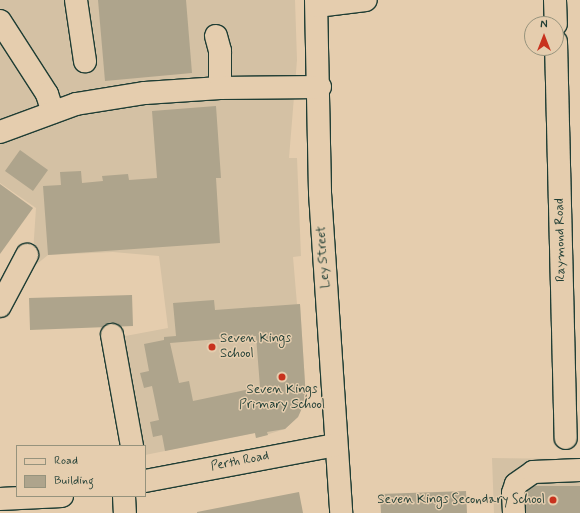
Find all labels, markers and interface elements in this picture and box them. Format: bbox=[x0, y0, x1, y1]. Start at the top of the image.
north arrow bbox=[524, 16, 564, 56]
text: N bbox=[540, 18, 548, 32]
street label: Raymond Road bbox=[552, 198, 570, 282]
street label: Ley Street bbox=[314, 226, 334, 288]
place label: Seven Kings School bbox=[220, 332, 291, 363]
marker: Seven Kings School bbox=[207, 342, 217, 352]
marker: Seven Kings Primary School bbox=[277, 372, 287, 382]
place label: Seven Kings Primary School bbox=[239, 383, 325, 414]
legend bbox=[16, 445, 146, 497]
street label: Perth Road bbox=[210, 449, 270, 475]
text: Road bbox=[54, 453, 78, 469]
text: Building bbox=[54, 473, 94, 489]
place label: Seven Kings Secondary School bbox=[373, 492, 545, 508]
marker: Seven Kings Secondary School bbox=[548, 495, 558, 505]

